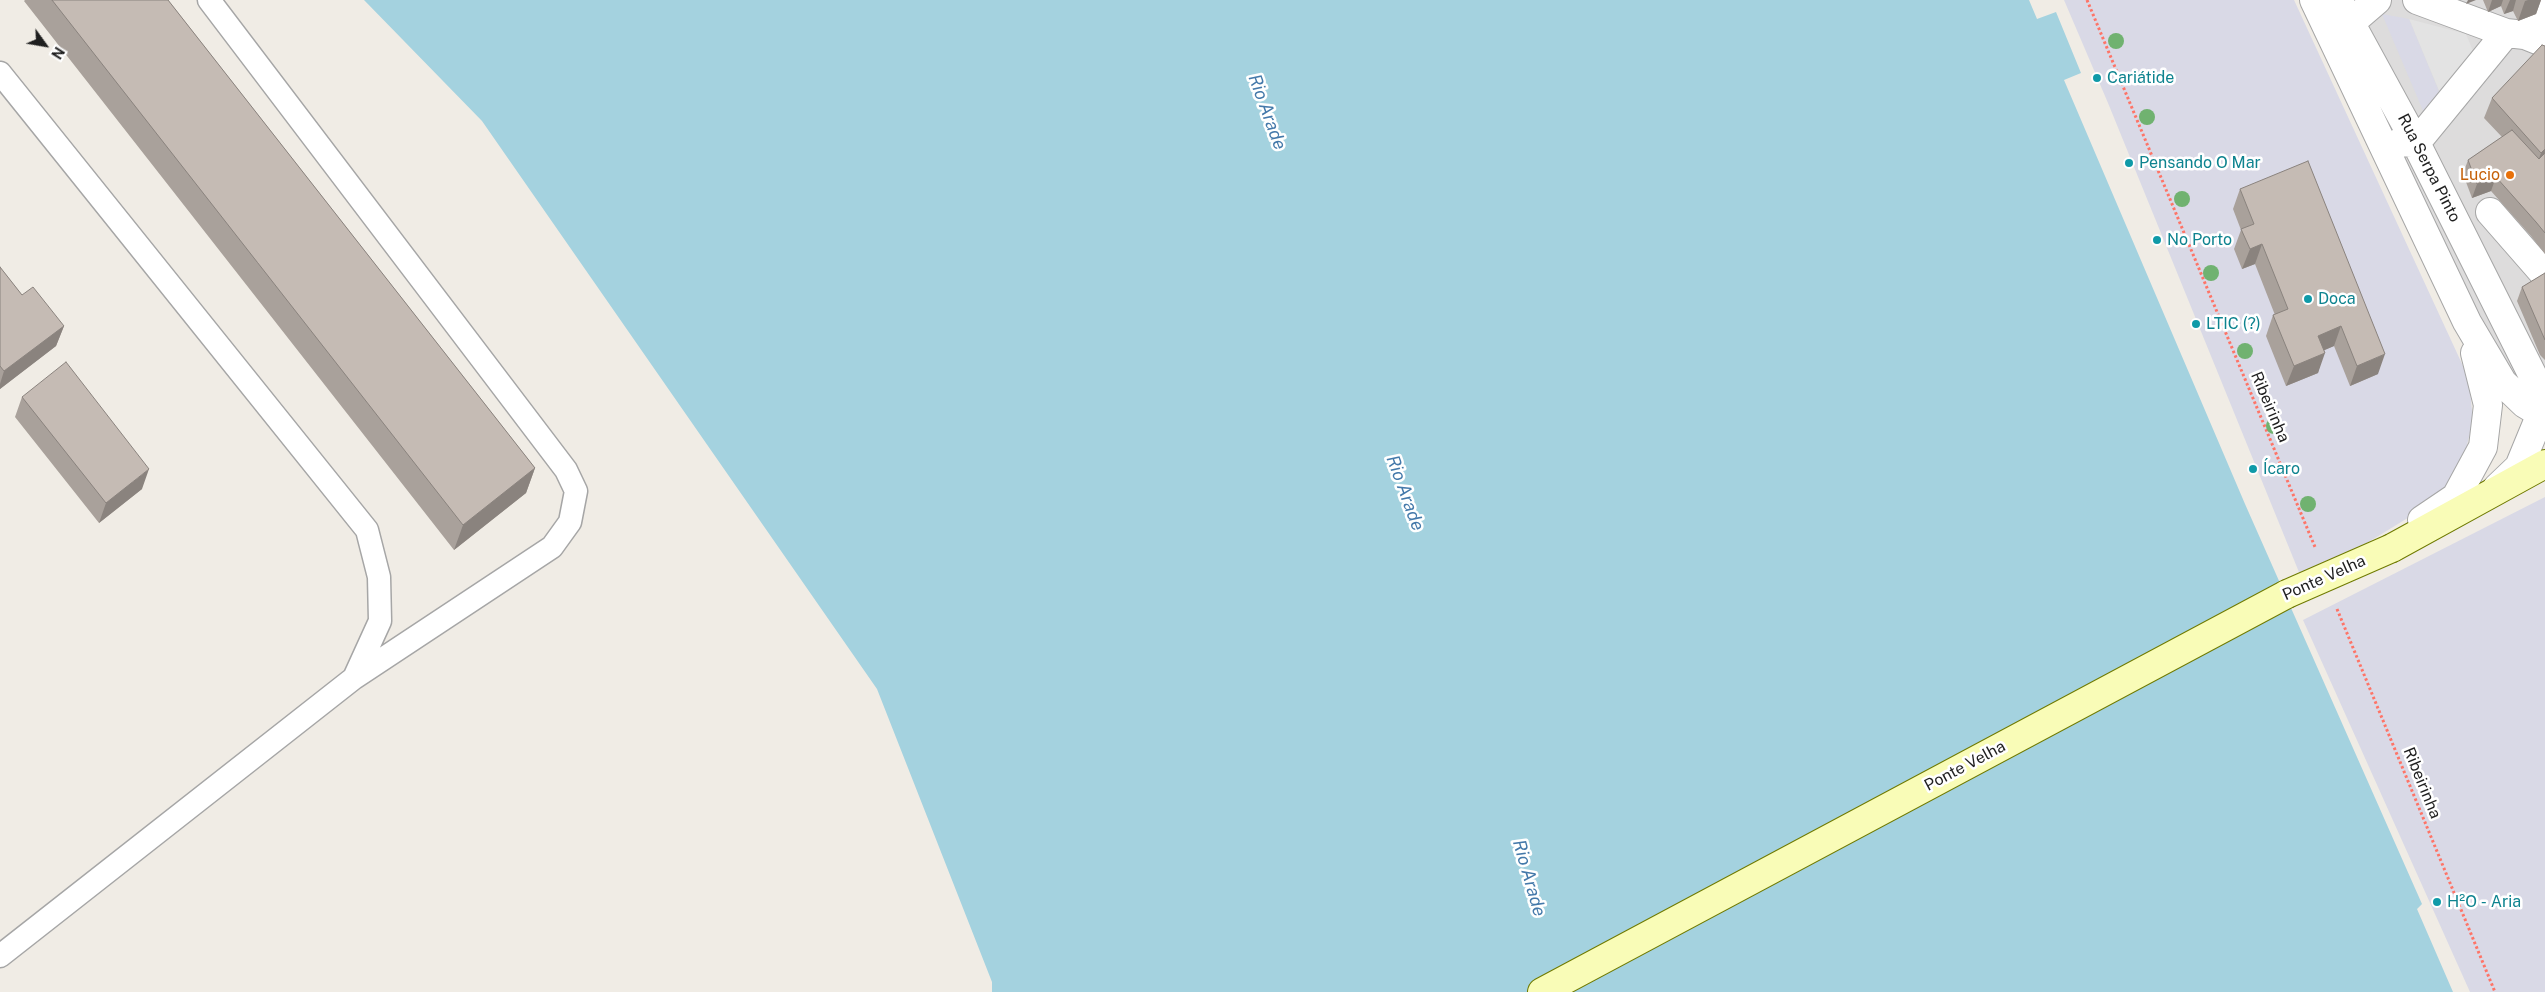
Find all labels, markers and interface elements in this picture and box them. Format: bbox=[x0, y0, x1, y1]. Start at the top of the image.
north arrow bbox=[20, 20, 70, 70]
text: N bbox=[48, 44, 67, 62]
place label: Cariátide bbox=[2107, 68, 2174, 88]
water label: Rio Arade bbox=[1243, 71, 1291, 153]
marker: Cariátide bbox=[2091, 72, 2103, 84]
street label: Rua Serpa Pinto bbox=[2393, 111, 2465, 225]
place label: Pensando O Mar bbox=[2139, 153, 2261, 173]
marker: Pensando O Mar bbox=[2123, 157, 2135, 169]
place label: Lucio bbox=[2460, 165, 2500, 185]
marker: Lucio bbox=[2504, 169, 2516, 181]
place label: No Porto bbox=[2167, 230, 2232, 250]
marker: No Porto bbox=[2151, 234, 2163, 246]
place label: Doca bbox=[2318, 289, 2356, 309]
marker: Doca bbox=[2302, 293, 2314, 305]
place label: LTIC (?) bbox=[2206, 314, 2261, 334]
marker: LTIC (?) bbox=[2190, 318, 2202, 330]
street label: Ribeirinha bbox=[2247, 369, 2293, 445]
water label: Rio Arade bbox=[1381, 452, 1429, 534]
place label: Ícaro bbox=[2263, 459, 2300, 479]
marker: Ícaro bbox=[2247, 463, 2259, 475]
street label: Ponte Velha bbox=[2280, 551, 2368, 605]
street label: Ponte Velha bbox=[1921, 737, 2009, 795]
street label: Ribeirinha bbox=[2399, 745, 2445, 821]
water label: Rio Arade bbox=[1508, 837, 1550, 919]
place label: H²O - Aria bbox=[2447, 892, 2521, 912]
marker: H²O - Aria bbox=[2431, 896, 2443, 908]

